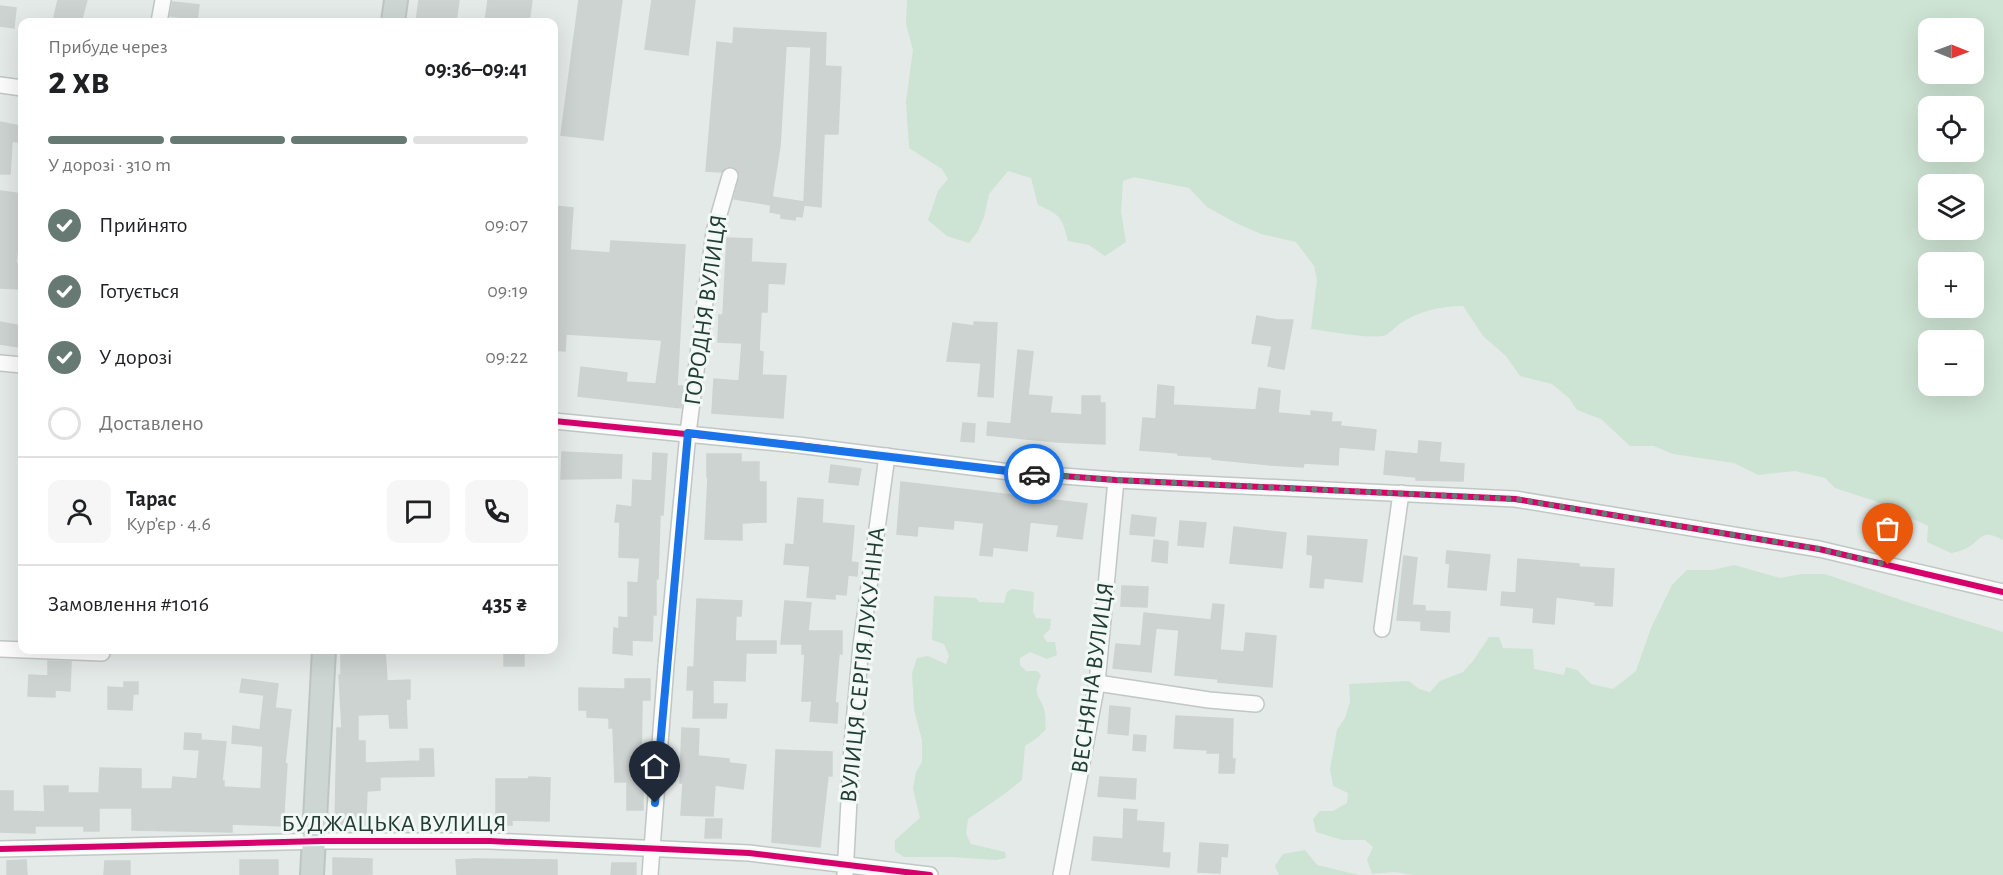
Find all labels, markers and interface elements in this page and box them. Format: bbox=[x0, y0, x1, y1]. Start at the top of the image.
north arrow bbox=[1918, 18, 1984, 84]
map controls bbox=[1918, 18, 1984, 396]
text: Прибуде через bbox=[48, 37, 168, 57]
text: 09:36–09:41 bbox=[425, 58, 528, 80]
text: 2 хв bbox=[48, 62, 110, 101]
button: locate bbox=[1918, 96, 1984, 162]
text: У дорозі · 310 m bbox=[48, 155, 171, 175]
button: layers bbox=[1918, 174, 1984, 240]
icon: check bbox=[48, 209, 81, 242]
street label: ГОРОДНЯ ВУЛИЦЯ bbox=[681, 213, 731, 407]
text: Прийнято bbox=[99, 214, 187, 236]
text: 09:07 bbox=[485, 215, 528, 235]
button: + bbox=[1918, 252, 1984, 318]
icon: check bbox=[48, 275, 81, 308]
text: Готується bbox=[99, 280, 180, 302]
text: 09:19 bbox=[487, 281, 528, 301]
button: − bbox=[1918, 330, 1984, 396]
icon: check bbox=[48, 341, 81, 374]
text: У дорозі bbox=[99, 346, 172, 368]
text: 09:22 bbox=[485, 347, 528, 367]
text: Доставлено bbox=[99, 412, 204, 434]
courier bbox=[1004, 444, 1064, 504]
icon: car bbox=[1018, 458, 1051, 491]
button: person bbox=[48, 480, 111, 543]
button: chat bbox=[387, 480, 450, 543]
button: phone bbox=[465, 480, 528, 543]
text: Тарас bbox=[126, 488, 177, 510]
pin bbox=[1862, 503, 1913, 565]
icon: bag bbox=[1871, 512, 1904, 545]
text: Кур’єр · 4.6 bbox=[126, 514, 211, 534]
street label: ВУЛИЦЯ СЕРГІЯ ЛУКУНІНА bbox=[837, 526, 889, 804]
street label: ВЕСНЯНА ВУЛИЦЯ bbox=[1068, 581, 1118, 775]
text: Замовлення #1016 bbox=[48, 593, 209, 615]
text: 435 ₴ bbox=[482, 593, 528, 615]
pin bbox=[629, 741, 680, 803]
icon: home bbox=[638, 750, 671, 783]
street label: БУДЖАЦЬКА ВУЛИЦЯ bbox=[281, 812, 507, 836]

